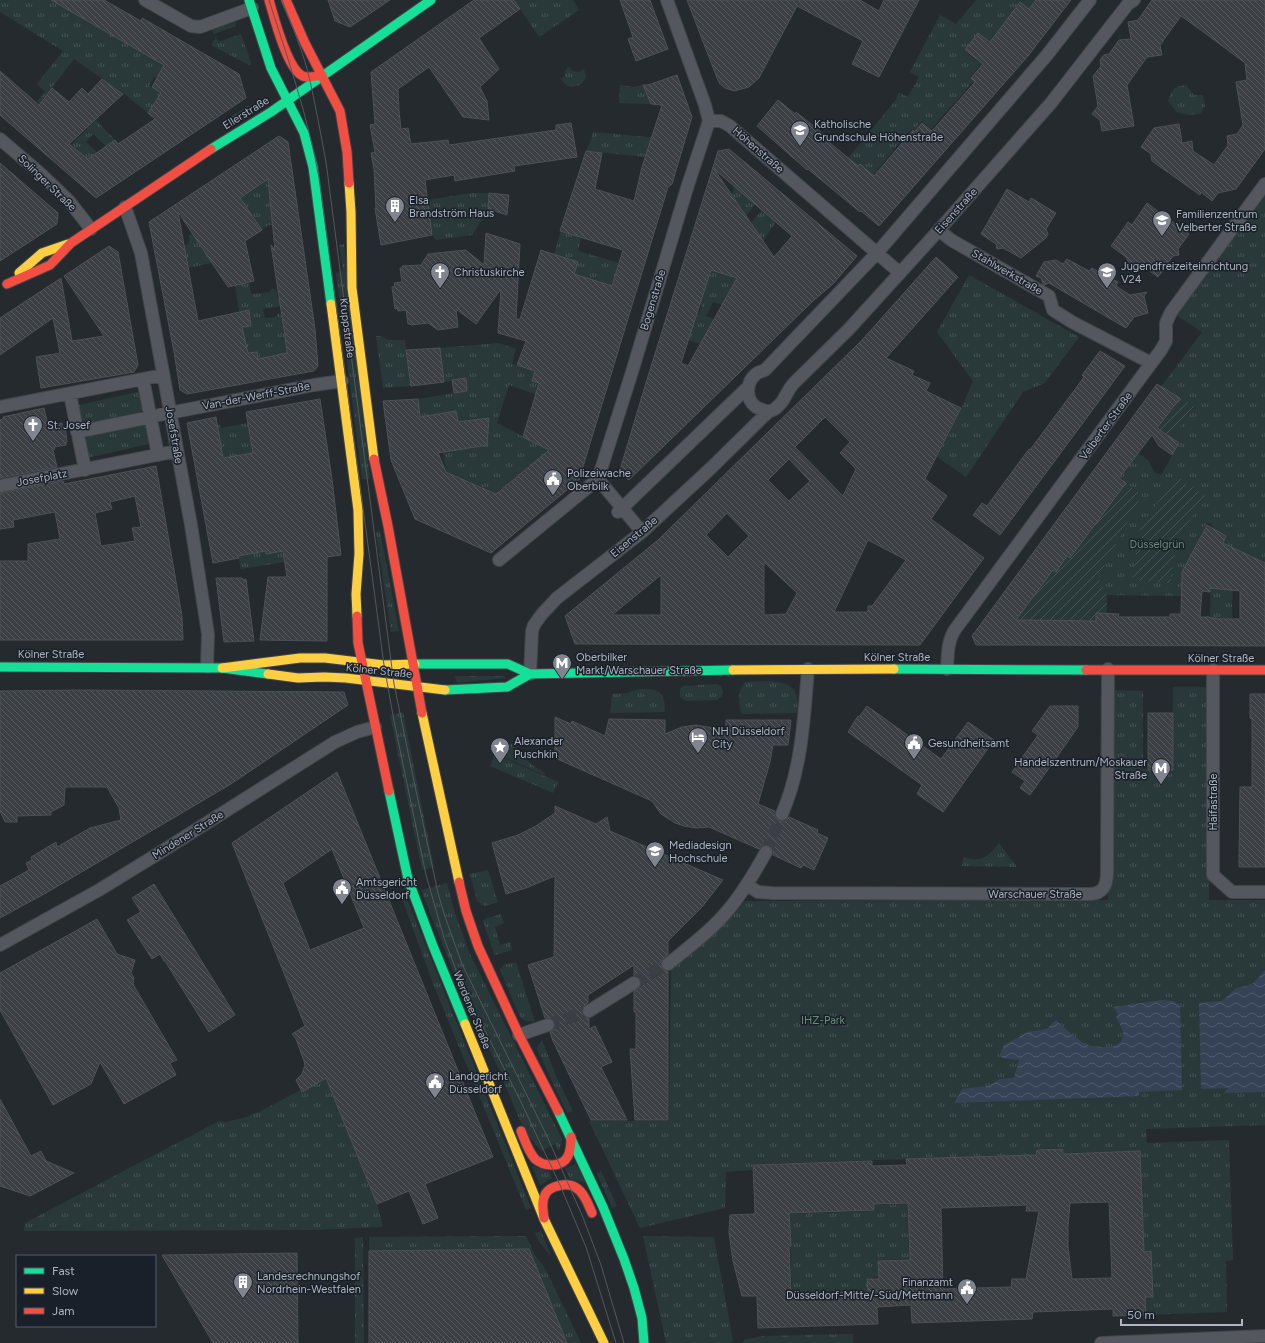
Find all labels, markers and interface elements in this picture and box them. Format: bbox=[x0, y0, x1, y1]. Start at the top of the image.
street label: Ellerstraße bbox=[221, 94, 271, 132]
place label: Katholische Grundschule Höhenstraße bbox=[814, 118, 943, 144]
school or university icon: Katholische Grundschule Höhenstraße bbox=[789, 119, 811, 147]
street label: Höhenstraße bbox=[730, 124, 786, 176]
street label: Solinger Straße bbox=[15, 152, 79, 214]
street label: Eisenstraße bbox=[932, 185, 980, 237]
place label: Elsa Brandström Haus bbox=[409, 194, 494, 220]
building icon: Elsa Brandström Haus bbox=[384, 195, 406, 223]
place label: Familienzentrum Velberter Straße bbox=[1176, 208, 1257, 234]
school or university icon: Familienzentrum Velberter Straße bbox=[1151, 209, 1173, 237]
street label: Stahlwerkstraße bbox=[969, 247, 1045, 297]
place label: Jugendfreizeiteinrichtung V24 bbox=[1121, 260, 1248, 286]
church icon: Christuskirche bbox=[429, 261, 451, 289]
school or university icon: Jugendfreizeiteinrichtung V24 bbox=[1096, 261, 1118, 289]
place label: Christuskirche bbox=[454, 266, 525, 279]
street label: Bogenstraße bbox=[638, 268, 668, 332]
street label: Kruppstraße bbox=[337, 297, 357, 359]
street label: Van-der-Werff-Straße bbox=[201, 379, 311, 413]
street label: Velberter Straße bbox=[1077, 389, 1135, 463]
street label: Josefstraße bbox=[163, 405, 185, 465]
church icon: St. Josef bbox=[22, 414, 44, 442]
place label: St. Josef bbox=[47, 419, 91, 432]
street label: Josefplatz bbox=[16, 467, 68, 489]
place label: Polizeiwache Oberbilk bbox=[567, 467, 631, 493]
public building icon: Polizeiwache Oberbilk bbox=[542, 468, 564, 496]
street label: Eisenstraße bbox=[608, 514, 660, 560]
park label: Düsselgrün bbox=[1130, 538, 1184, 551]
street label: Kölner Straße bbox=[18, 648, 84, 661]
place label: Oberbilker Markt/Warschauer Straße bbox=[576, 651, 702, 677]
street label: Kölner Straße bbox=[864, 651, 930, 664]
metro station icon: Oberbilker Markt/Warschauer Straße bbox=[551, 652, 573, 680]
street label: Kölner Straße bbox=[1188, 652, 1254, 665]
street label: Kölner Straße bbox=[345, 661, 413, 681]
place label: NH Düsseldorf City bbox=[712, 725, 785, 751]
hotel icon: NH Düsseldorf City bbox=[687, 726, 709, 754]
public building icon: Gesundheitsamt bbox=[903, 732, 925, 760]
place label: Alexander Puschkin bbox=[514, 735, 563, 761]
place icon: Alexander Puschkin bbox=[489, 736, 511, 764]
place label: Gesundheitsamt bbox=[928, 737, 1009, 750]
place label: Handelszentrum/Moskauer Straße bbox=[1014, 756, 1147, 782]
metro station icon: Handelszentrum/Moskauer Straße bbox=[1150, 757, 1172, 785]
street label: Haifastraße bbox=[1207, 774, 1220, 830]
street label: Mindener Straße bbox=[150, 808, 226, 862]
place label: Mediadesign Hochschule bbox=[669, 839, 732, 865]
school or university icon: Mediadesign Hochschule bbox=[644, 840, 666, 868]
place label: Amtsgericht Düsseldorf bbox=[356, 876, 417, 902]
public building icon: Amtsgericht Düsseldorf bbox=[331, 877, 353, 905]
street label: Warschauer Straße bbox=[988, 888, 1082, 901]
street label: Werdener Straße bbox=[450, 969, 494, 1051]
park label: IHZ-Park bbox=[801, 1014, 846, 1027]
place label: Landgericht Düsseldorf bbox=[449, 1070, 508, 1096]
public building icon: Landgericht Düsseldorf bbox=[424, 1071, 446, 1099]
legend bbox=[16, 1255, 156, 1327]
text: Fast bbox=[52, 1264, 75, 1278]
place label: Landesrechnungshof Nordrhein-Westfalen bbox=[257, 1270, 361, 1296]
building icon: Landesrechnungshof Nordrhein-Westfalen bbox=[232, 1271, 254, 1299]
place label: Finanzamt Düsseldorf-Mitte/-Süd/Mettmann bbox=[786, 1276, 953, 1302]
public building icon: Finanzamt Düsseldorf-Mitte/-Süd/Mettmann bbox=[956, 1277, 978, 1305]
text: Slow bbox=[52, 1284, 79, 1298]
scale bar bbox=[1121, 1301, 1242, 1327]
text: Jam bbox=[52, 1304, 75, 1318]
text: 50 m bbox=[1127, 1308, 1155, 1322]

